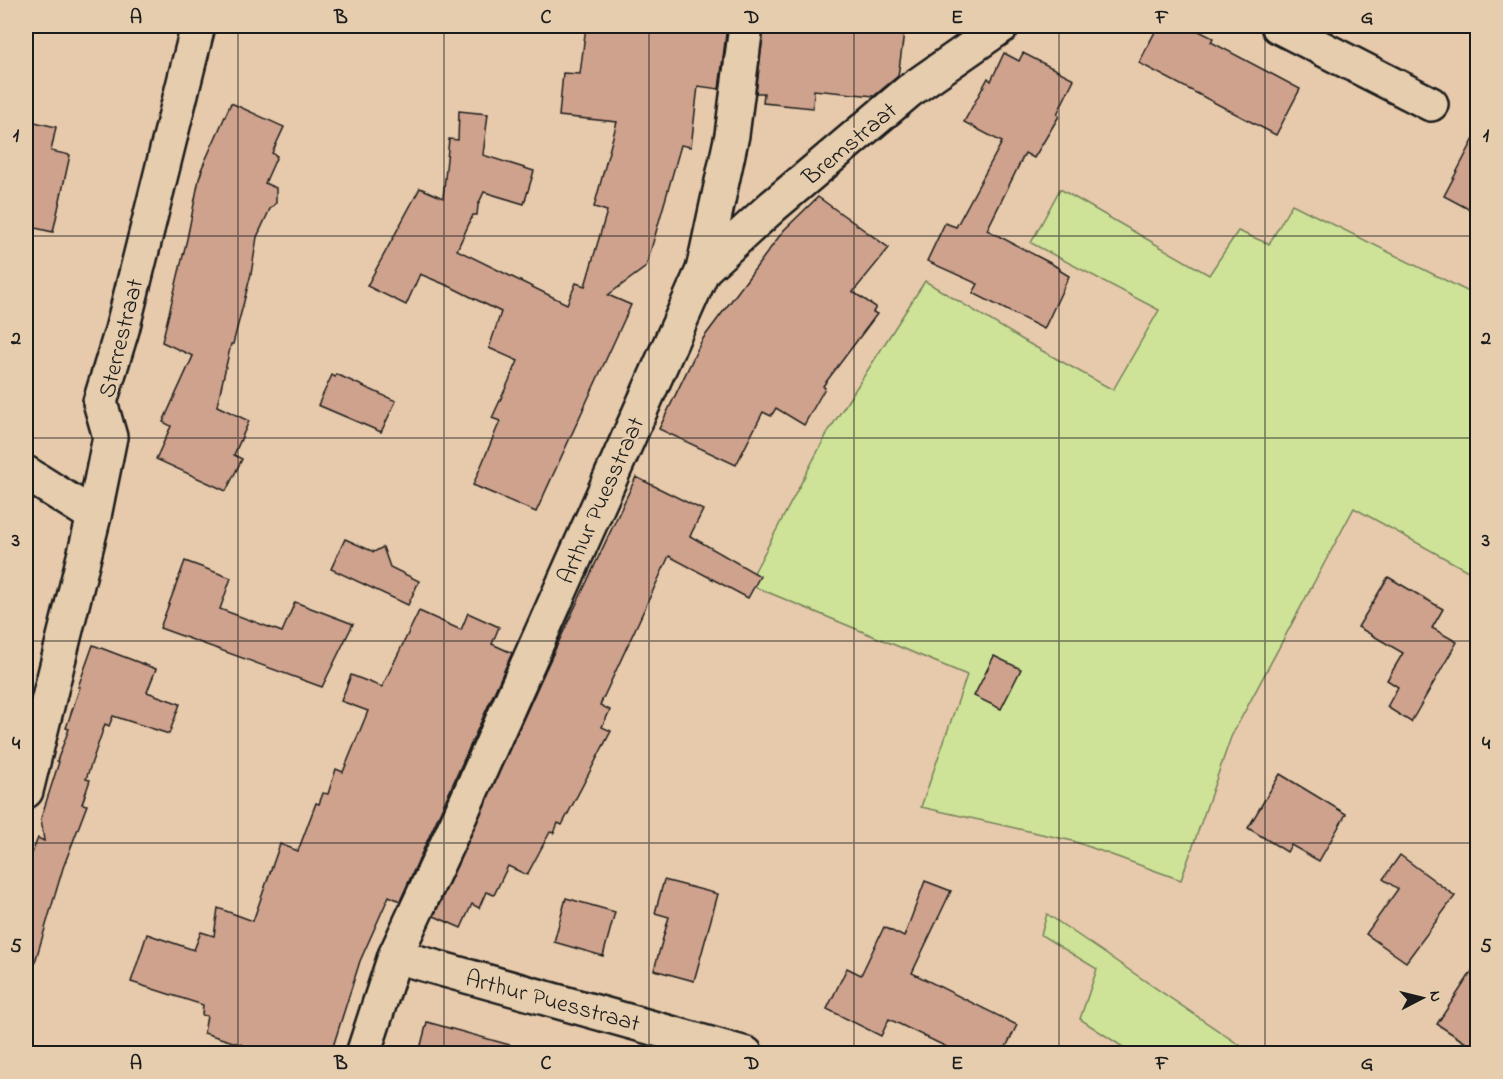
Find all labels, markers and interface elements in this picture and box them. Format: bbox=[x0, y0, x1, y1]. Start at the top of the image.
text: A bbox=[130, 4, 142, 33]
text: B bbox=[333, 4, 348, 33]
text: C bbox=[541, 4, 552, 33]
text: D bbox=[744, 4, 759, 33]
text: E bbox=[951, 4, 963, 33]
text: F bbox=[1155, 4, 1169, 33]
text: G bbox=[1361, 4, 1374, 33]
street label: Bremstraat bbox=[795, 95, 906, 196]
text: 1 bbox=[13, 122, 20, 151]
text: 1 bbox=[1483, 122, 1490, 151]
street label: Sterrestraat bbox=[91, 275, 154, 402]
text: 2 bbox=[10, 325, 21, 354]
text: 2 bbox=[1480, 325, 1491, 354]
street label: Arthur Puesstraat bbox=[550, 412, 655, 590]
text: 3 bbox=[11, 527, 20, 556]
text: 3 bbox=[1481, 527, 1490, 556]
text: 4 bbox=[12, 730, 21, 759]
text: 4 bbox=[1482, 730, 1491, 759]
text: 5 bbox=[10, 933, 22, 962]
text: 5 bbox=[1480, 933, 1492, 962]
street label: Arthur Puesstraat bbox=[461, 962, 644, 1043]
north arrow bbox=[1392, 968, 1452, 1028]
text: N bbox=[1422, 990, 1447, 1003]
text: A bbox=[130, 1050, 142, 1079]
text: B bbox=[333, 1050, 348, 1079]
text: C bbox=[541, 1050, 552, 1079]
text: D bbox=[744, 1050, 759, 1079]
text: E bbox=[951, 1050, 963, 1079]
text: F bbox=[1155, 1050, 1169, 1079]
text: G bbox=[1361, 1050, 1374, 1079]

